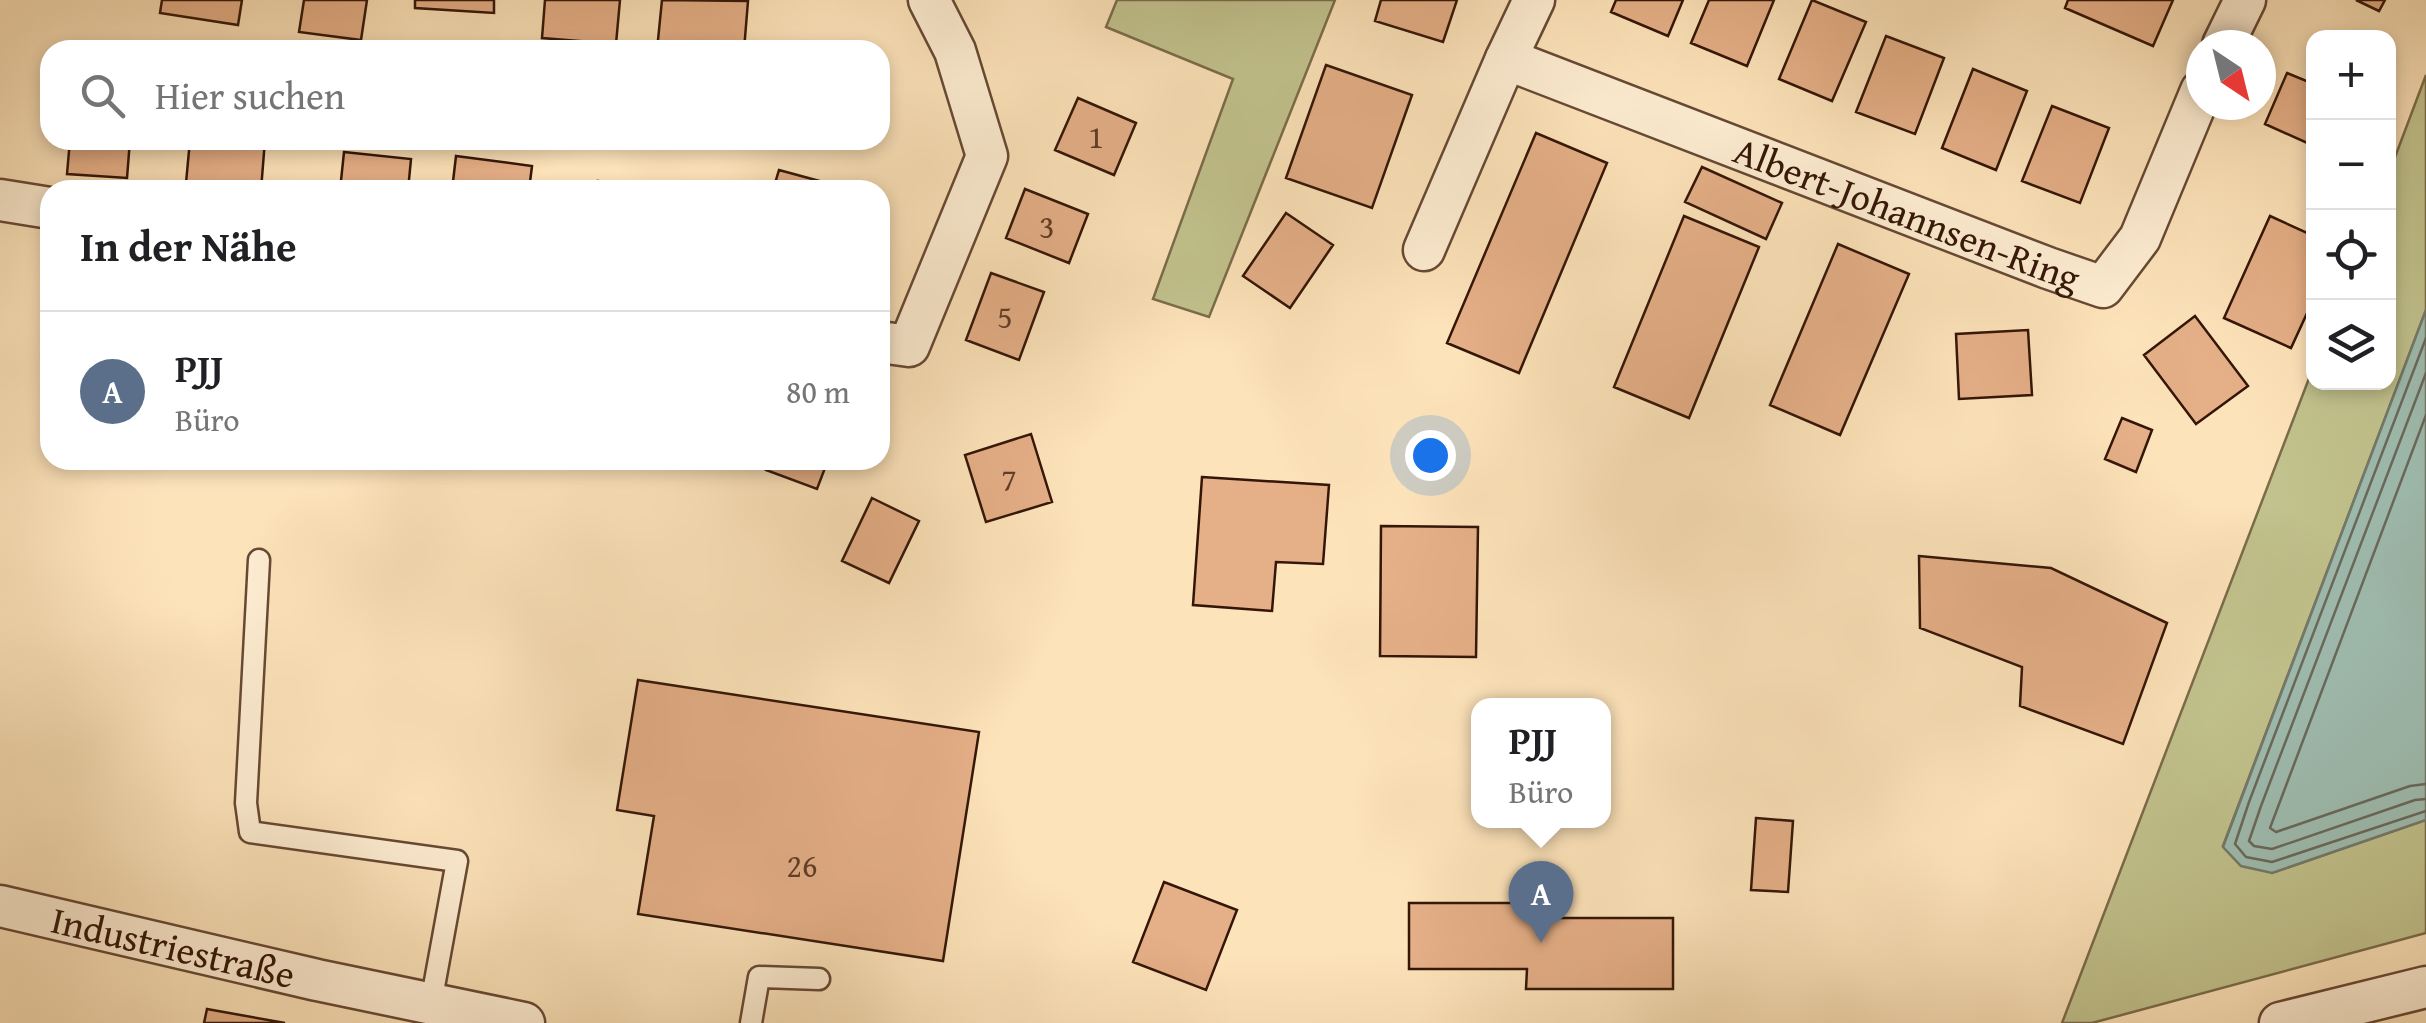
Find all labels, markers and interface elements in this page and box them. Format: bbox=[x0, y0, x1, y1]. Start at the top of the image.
north arrow bbox=[2186, 30, 2276, 120]
map controls bbox=[2306, 30, 2396, 390]
button: + bbox=[2306, 30, 2396, 120]
search box bbox=[40, 40, 890, 150]
text: Hier suchen bbox=[155, 67, 345, 123]
icon: search bbox=[75, 68, 130, 123]
house number: 1 bbox=[1088, 113, 1104, 160]
button: − bbox=[2306, 120, 2396, 210]
street label: Albert-Johannsen-Ring bbox=[1726, 122, 2088, 305]
house number: 3 bbox=[1039, 203, 1055, 250]
button: locate bbox=[2306, 210, 2396, 300]
text: In der Nähe bbox=[80, 215, 297, 276]
house number: 5 bbox=[997, 293, 1013, 340]
button: layers bbox=[2306, 300, 2396, 390]
text: PJJ bbox=[175, 340, 223, 396]
text: A bbox=[102, 368, 123, 415]
text: 80 m bbox=[786, 368, 850, 415]
text: Büro bbox=[175, 396, 239, 443]
your location bbox=[1405, 430, 1456, 481]
house number: 7 bbox=[1001, 456, 1017, 503]
popup bbox=[1471, 698, 1611, 828]
text: PJJ bbox=[1509, 712, 1557, 768]
text: Büro bbox=[1509, 768, 1573, 815]
house number: 26 bbox=[787, 842, 817, 889]
pin: A bbox=[1508, 860, 1574, 943]
street label: Industriestraße bbox=[46, 891, 301, 1002]

